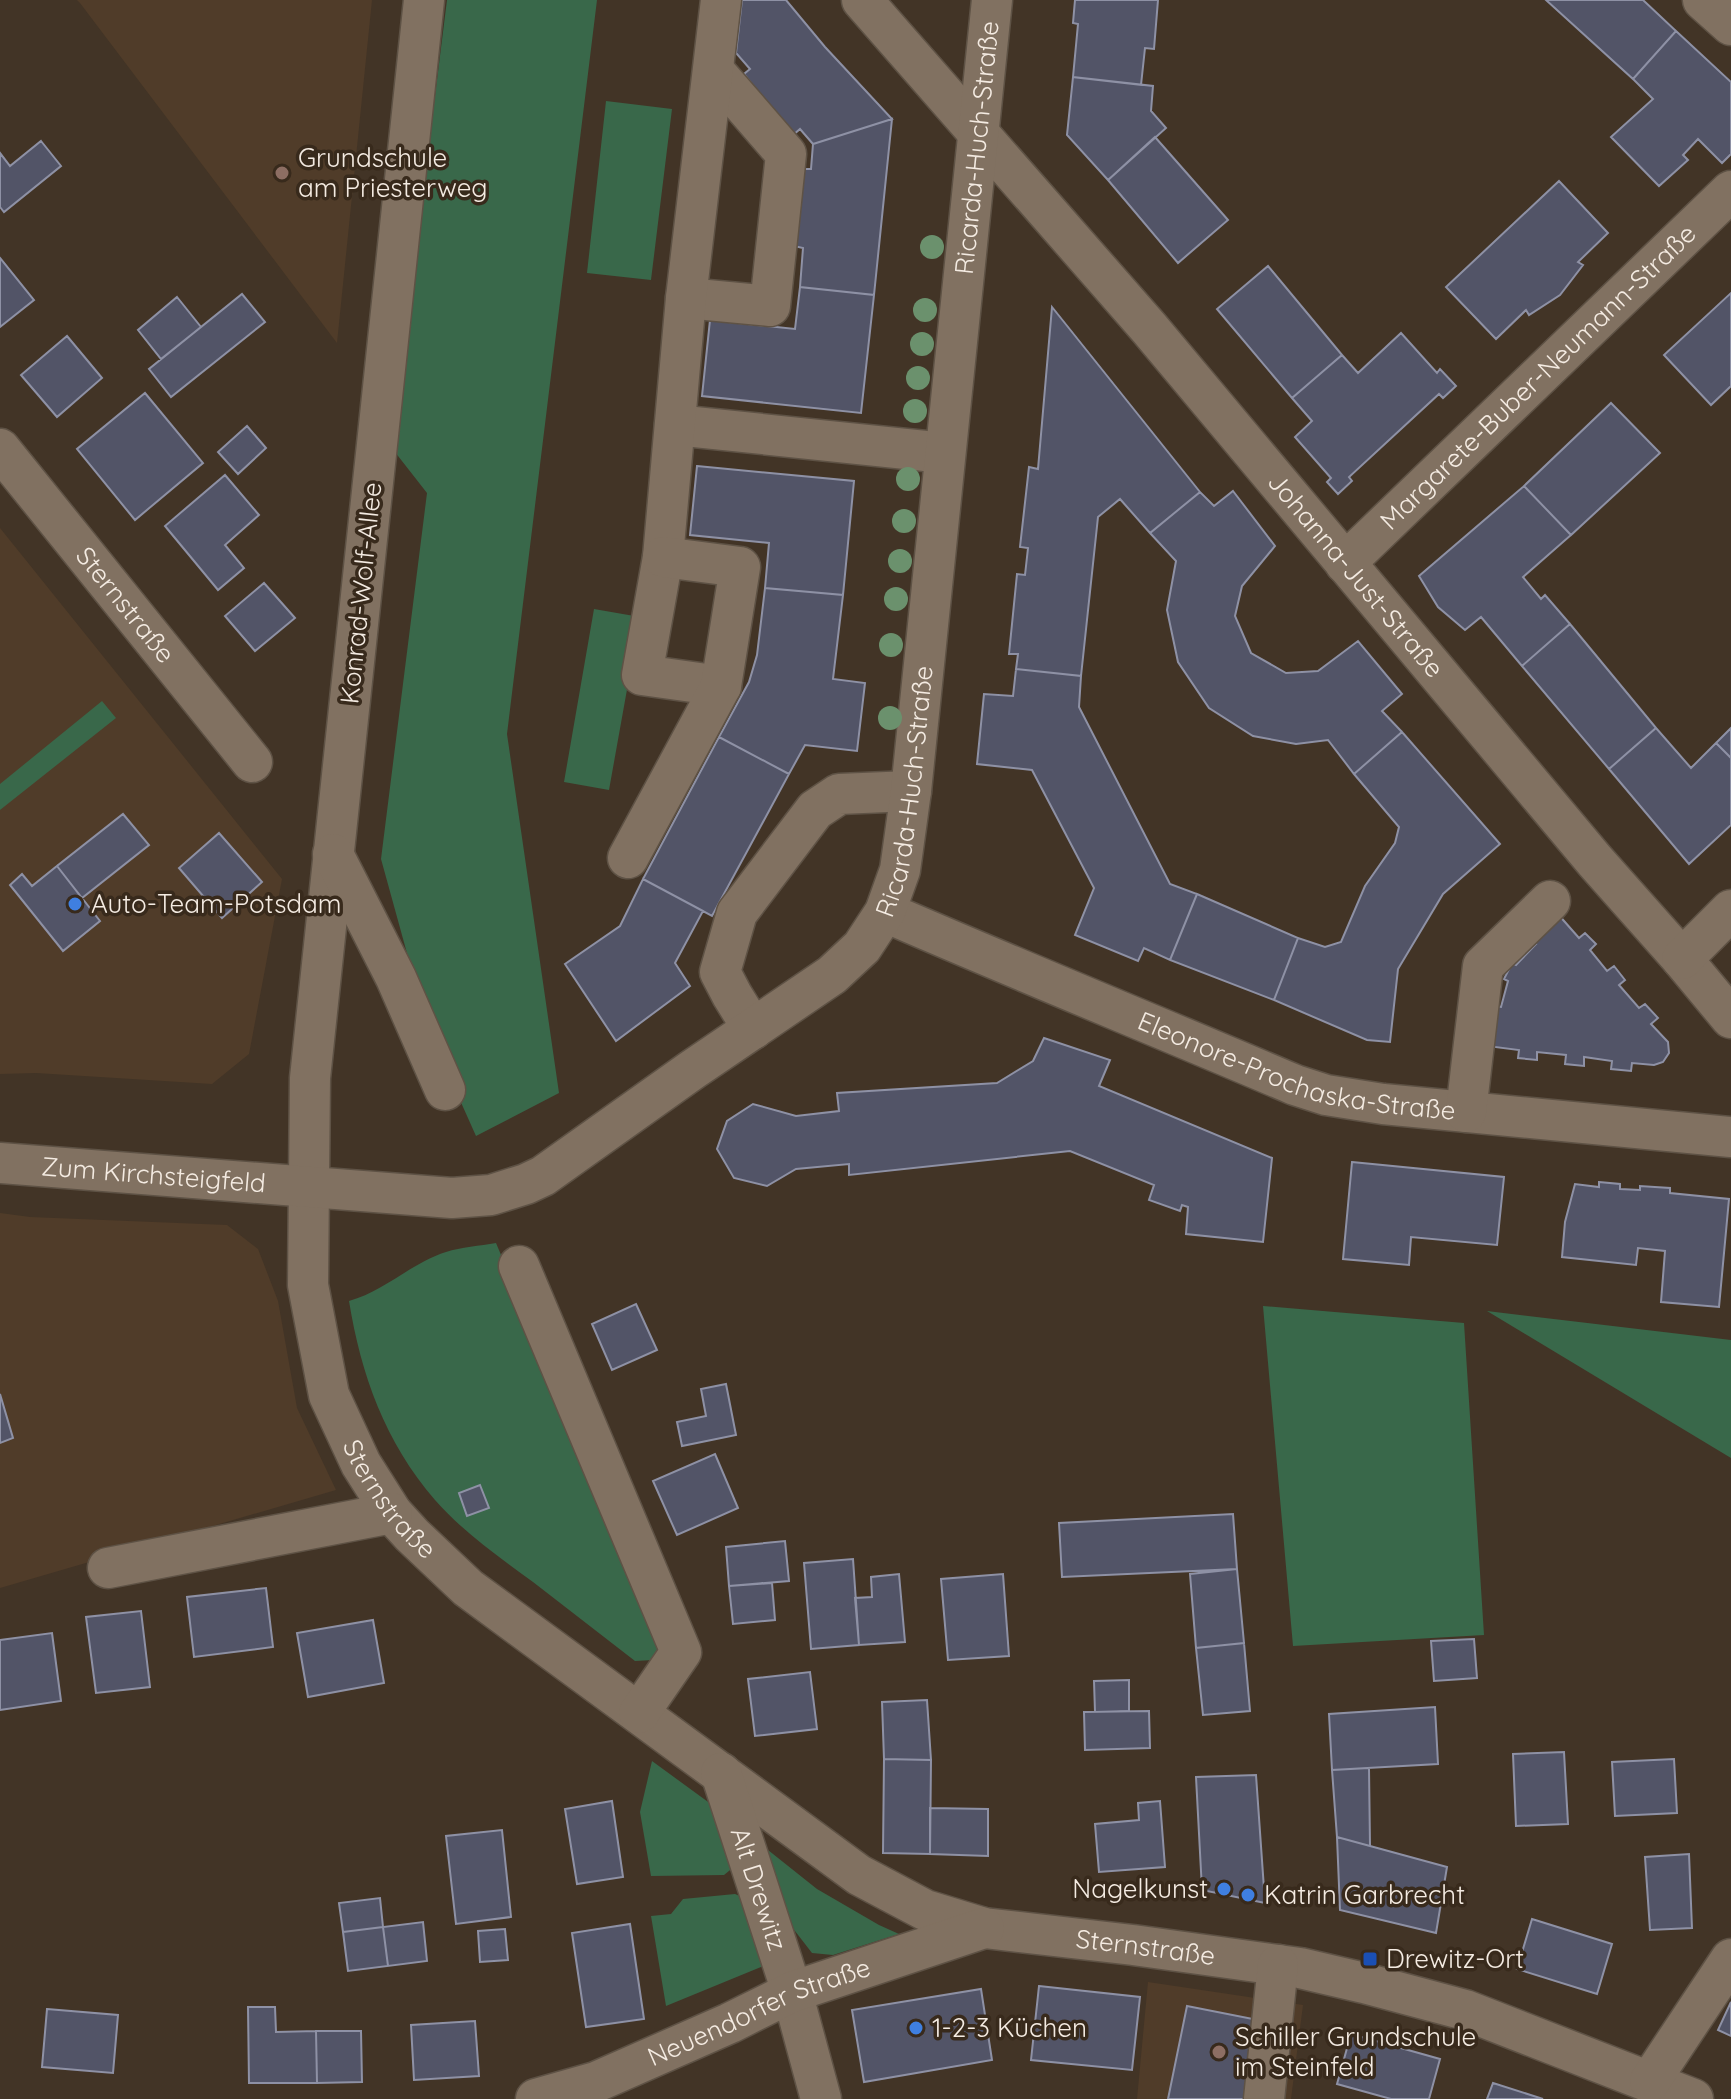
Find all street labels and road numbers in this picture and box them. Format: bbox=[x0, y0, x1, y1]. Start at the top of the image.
street label: Ricarda-Huch-Straße bbox=[947, 19, 1006, 276]
street label: Margarete-Buber-Neumann-Straße bbox=[1373, 217, 1703, 536]
street label: Johanna-Just-Straße bbox=[1261, 465, 1451, 684]
street label: Konrad-Wolf-Allee bbox=[332, 480, 389, 706]
street label: Sternstraße bbox=[69, 540, 183, 669]
street label: Ricarda-Huch-Straße bbox=[868, 664, 940, 921]
street label: Eleonore-Prochaska-Straße bbox=[1133, 1004, 1457, 1127]
street label: Zum Kirchsteigfeld bbox=[40, 1149, 267, 1200]
street label: Sternstraße bbox=[336, 1434, 443, 1565]
street label: Alt Drewitz bbox=[724, 1823, 795, 1955]
street label: Sternstraße bbox=[1074, 1922, 1217, 1972]
street label: Neuendorfer Straße bbox=[642, 1950, 874, 2073]

